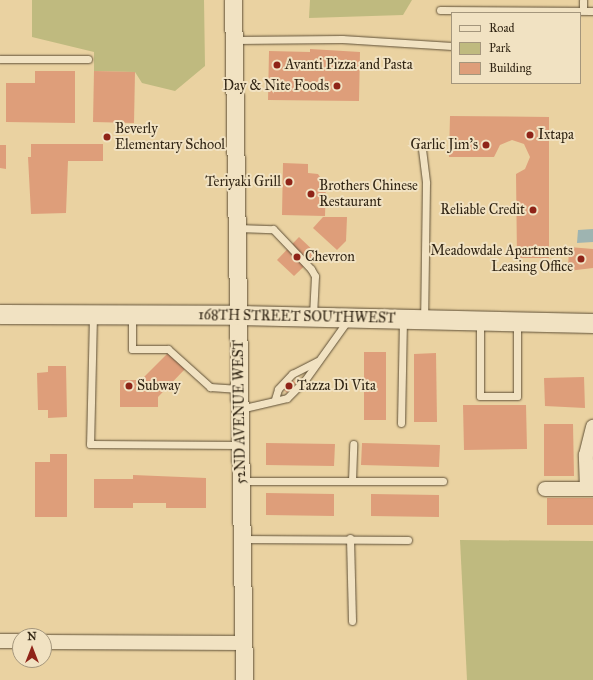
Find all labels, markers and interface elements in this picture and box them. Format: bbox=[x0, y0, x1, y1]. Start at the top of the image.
legend bbox=[451, 12, 581, 84]
text: Road bbox=[489, 21, 515, 35]
text: Park bbox=[489, 41, 511, 55]
place label: Avanti Pizza and Pasta bbox=[285, 57, 413, 73]
marker: Avanti Pizza and Pasta bbox=[272, 60, 282, 70]
text: Building bbox=[489, 61, 531, 75]
place label: Day & Nite Foods bbox=[223, 78, 329, 94]
marker: Day & Nite Foods bbox=[332, 81, 342, 91]
place label: Beverly Elementary School bbox=[115, 121, 225, 154]
place label: Ixtapa bbox=[538, 127, 574, 143]
marker: Ixtapa bbox=[525, 130, 535, 140]
marker: Beverly Elementary School bbox=[102, 132, 112, 142]
place label: Garlic Jim's bbox=[410, 137, 478, 153]
marker: Garlic Jim's bbox=[481, 140, 491, 150]
place label: Teriyaki Grill bbox=[205, 174, 281, 190]
marker: Teriyaki Grill bbox=[284, 177, 294, 187]
place label: Brothers Chinese Restaurant bbox=[319, 178, 418, 210]
marker: Brothers Chinese Restaurant bbox=[306, 189, 316, 199]
place label: Reliable Credit bbox=[440, 202, 525, 218]
marker: Reliable Credit bbox=[528, 205, 538, 215]
place label: Meadowdale Apartments Leasing Office bbox=[431, 243, 573, 276]
place label: Chevron bbox=[305, 249, 355, 265]
marker: Chevron bbox=[292, 252, 302, 262]
marker: Meadowdale Apartments Leasing Office bbox=[576, 254, 586, 264]
street label: 168TH STREET SOUTHWEST bbox=[198, 307, 396, 327]
street label: 52ND AVENUE WEST bbox=[230, 340, 250, 484]
place label: Subway bbox=[137, 378, 181, 394]
place label: Tazza Di Vita bbox=[297, 378, 376, 394]
marker: Subway bbox=[124, 381, 134, 391]
marker: Tazza Di Vita bbox=[284, 381, 294, 391]
north arrow bbox=[12, 628, 52, 668]
text: N bbox=[27, 630, 37, 643]

